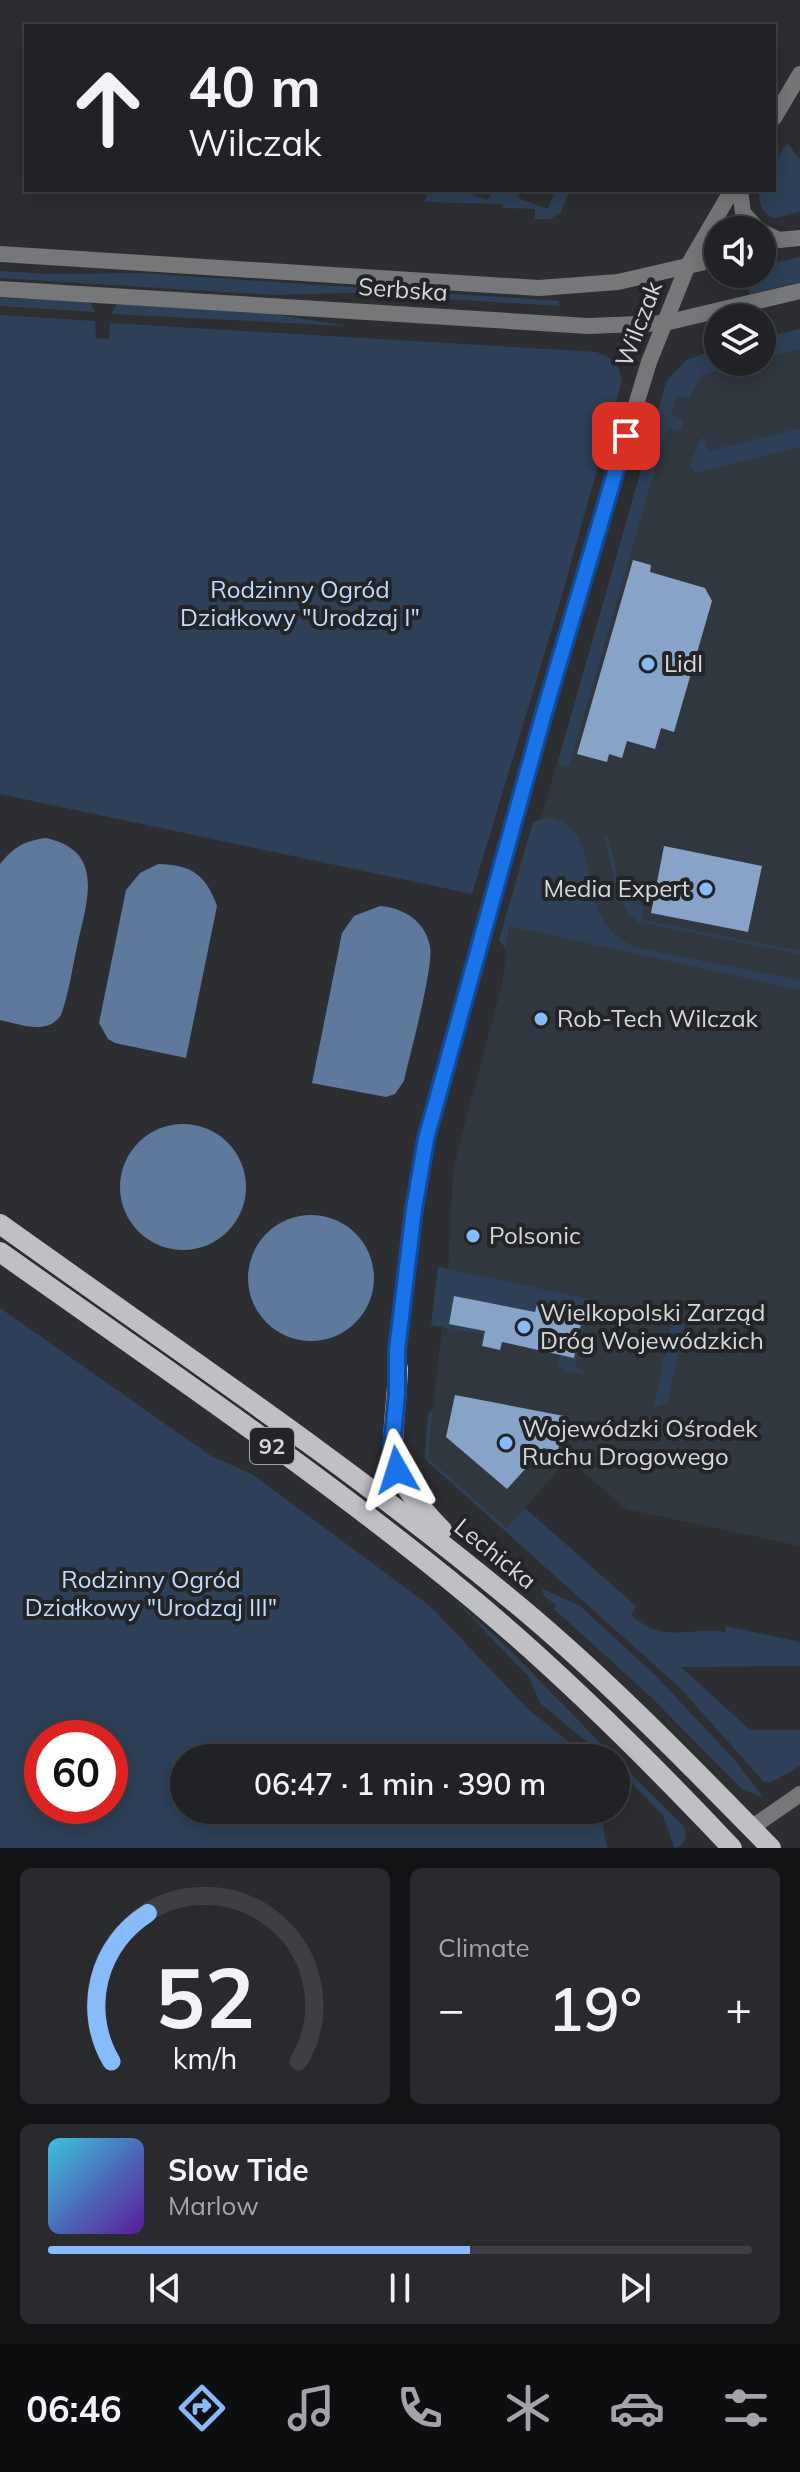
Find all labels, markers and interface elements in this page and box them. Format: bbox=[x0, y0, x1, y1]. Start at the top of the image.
text: 40 m bbox=[188, 51, 321, 121]
icon: ahead bbox=[56, 56, 160, 160]
text: Wilczak bbox=[188, 120, 322, 165]
map controls bbox=[704, 216, 776, 376]
button: sound bbox=[704, 216, 776, 288]
street label: Serbska bbox=[357, 271, 449, 307]
street label: Wilczak bbox=[608, 276, 668, 371]
button: layers bbox=[704, 304, 776, 376]
pin bbox=[592, 402, 660, 470]
icon: arrive bbox=[604, 414, 648, 458]
park label: Rodzinny Ogród Działkowy "Urodzaj I" bbox=[180, 574, 420, 632]
place label: Lidl bbox=[664, 648, 703, 678]
marker: Lidl bbox=[639, 655, 657, 673]
place label: Media Expert bbox=[543, 873, 690, 903]
marker: Media Expert bbox=[697, 880, 715, 898]
place label: Rob-Tech Wilczak bbox=[557, 1003, 759, 1033]
marker: Rob-Tech Wilczak bbox=[532, 1010, 550, 1028]
place label: Polsonic bbox=[489, 1220, 581, 1250]
marker: Polsonic bbox=[464, 1227, 482, 1245]
place label: Wielkopolski Zarząd Dróg Wojewódzkich bbox=[540, 1297, 765, 1355]
marker: Wielkopolski Zarząd Dróg Wojewódzkich bbox=[515, 1318, 533, 1336]
place label: Wojewódzki Ośrodek Ruchu Drogowego bbox=[522, 1413, 758, 1471]
road number: 92 bbox=[250, 1428, 294, 1464]
position arrow bbox=[355, 1428, 439, 1512]
marker: Wojewódzki Ośrodek Ruchu Drogowego bbox=[497, 1434, 515, 1452]
street label: Lechicka bbox=[449, 1511, 542, 1595]
park label: Rodzinny Ogród Działkowy "Urodzaj III" bbox=[25, 1564, 277, 1622]
speed limit sign: 60 bbox=[24, 1720, 128, 1824]
text: 06:47 · 1 min · 390 m bbox=[254, 1765, 546, 1803]
text: Climate bbox=[438, 1931, 530, 1964]
text: 52 bbox=[155, 1944, 255, 2049]
text: 19° bbox=[548, 1971, 642, 2046]
text: − bbox=[438, 1981, 464, 2036]
text: + bbox=[726, 1981, 752, 2036]
text: km/h bbox=[173, 2040, 237, 2076]
text: Slow Tide bbox=[168, 2151, 309, 2189]
text: Marlow bbox=[168, 2189, 259, 2222]
icon: previous bbox=[143, 2266, 187, 2310]
icon: pause bbox=[378, 2266, 422, 2310]
icon: next bbox=[613, 2266, 657, 2310]
icon: directions bbox=[174, 2380, 230, 2436]
icon: music bbox=[283, 2380, 339, 2436]
icon: phone bbox=[392, 2380, 448, 2436]
icon: climate bbox=[500, 2380, 556, 2436]
icon: car bbox=[609, 2380, 665, 2436]
icon: filters bbox=[718, 2380, 774, 2436]
text: 06:46 bbox=[26, 2386, 122, 2431]

